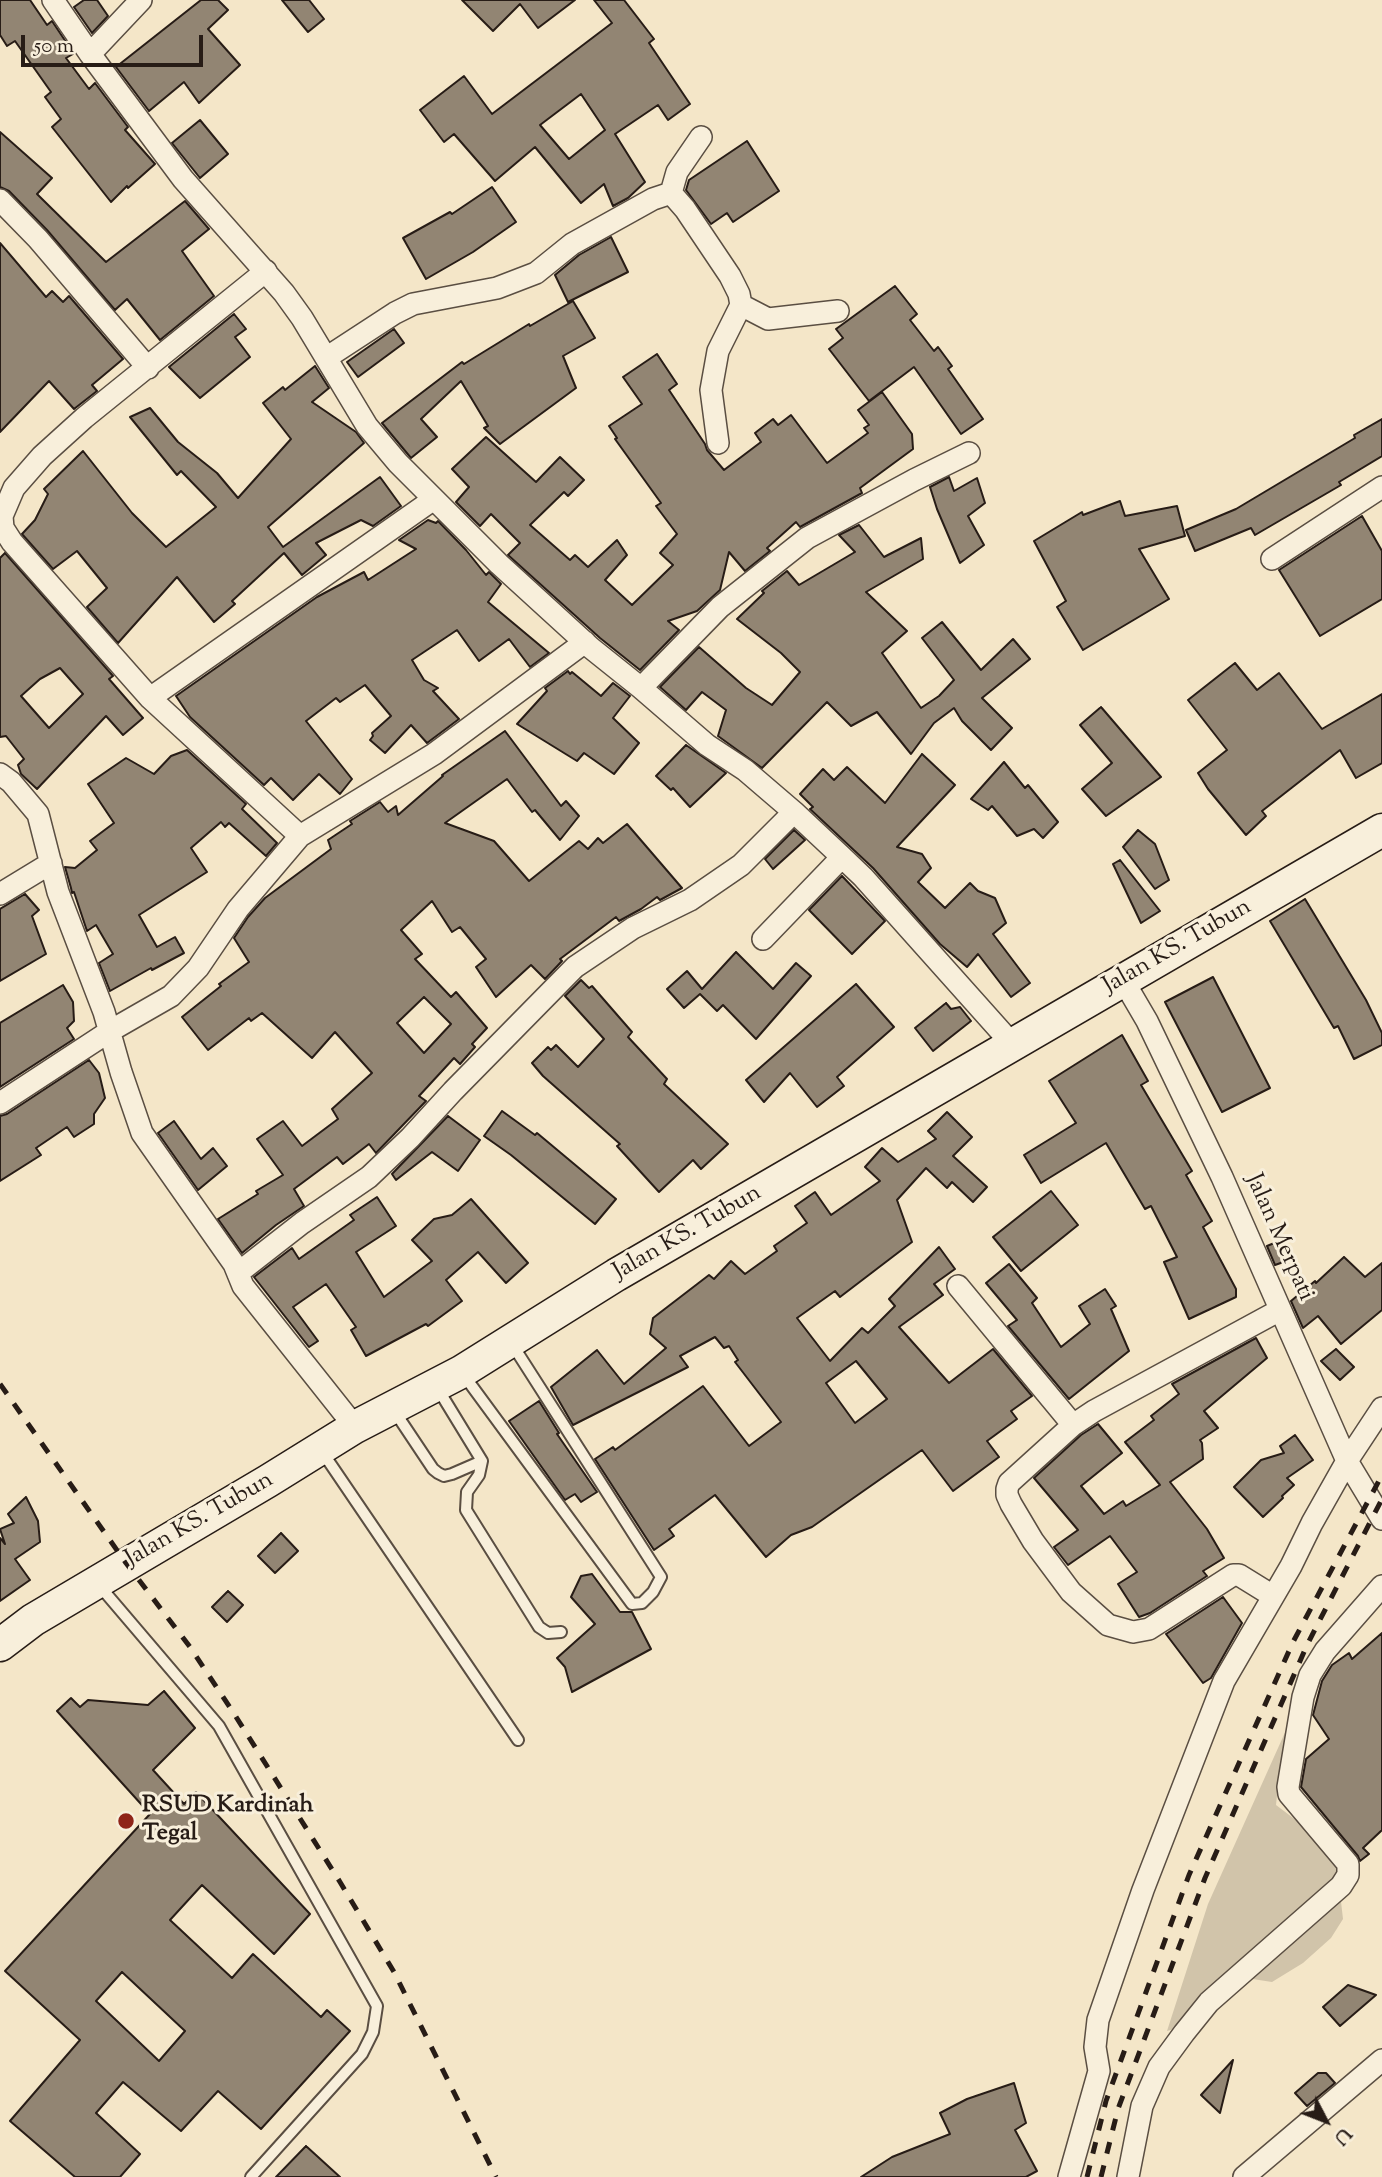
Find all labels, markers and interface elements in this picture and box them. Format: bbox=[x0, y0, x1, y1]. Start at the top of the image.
scale bar bbox=[24, 21, 206, 65]
text: 50 m bbox=[34, 32, 74, 62]
street label: Jalan KS. Tubun bbox=[1099, 894, 1257, 1002]
street label: Jalan Merpati bbox=[1237, 1170, 1319, 1306]
street label: Jalan KS. Tubun bbox=[609, 1180, 767, 1288]
street label: Jalan KS. Tubun bbox=[121, 1467, 279, 1575]
place label: RSUD Kardinah Tegal bbox=[142, 1793, 314, 1849]
marker: RSUD Kardinah Tegal bbox=[116, 1811, 136, 1831]
north arrow bbox=[1291, 2086, 1361, 2156]
text: U bbox=[1327, 2121, 1357, 2150]

